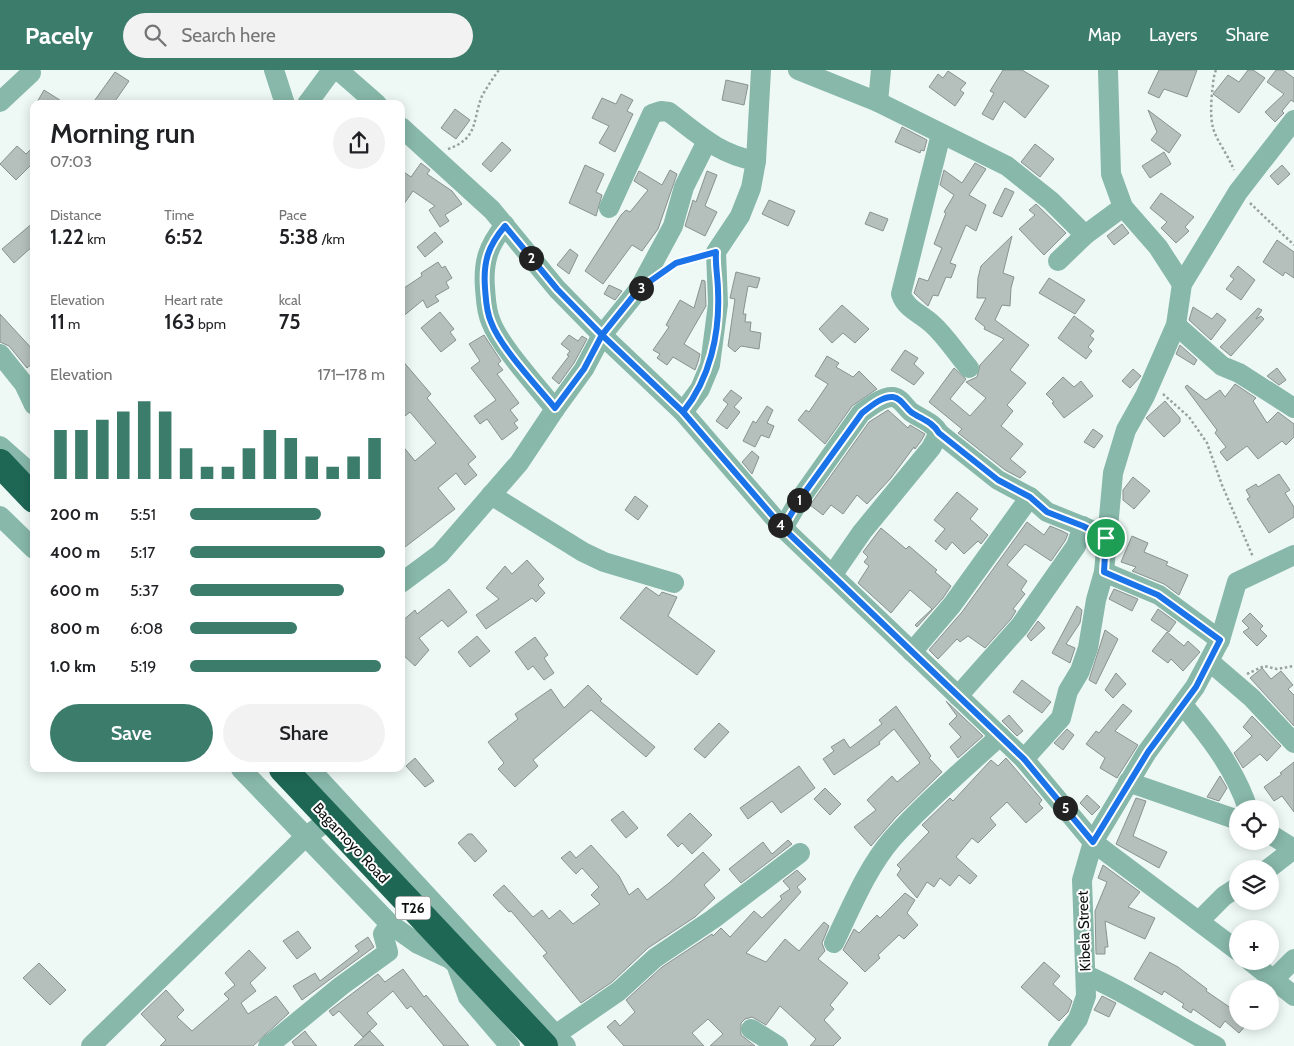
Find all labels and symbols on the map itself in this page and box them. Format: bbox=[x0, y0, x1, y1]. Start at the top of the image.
pin: 2 bbox=[518, 246, 544, 270]
pin: 3 bbox=[628, 276, 654, 300]
pin: 1 bbox=[786, 488, 812, 512]
pin: 4 bbox=[768, 512, 792, 538]
pin bbox=[1085, 517, 1127, 559]
pin: 5 bbox=[1052, 796, 1078, 820]
street label: Bagamoyo Road bbox=[309, 799, 393, 887]
street label: Kibela Street bbox=[1074, 890, 1094, 972]
road number: T26 bbox=[396, 896, 430, 920]

